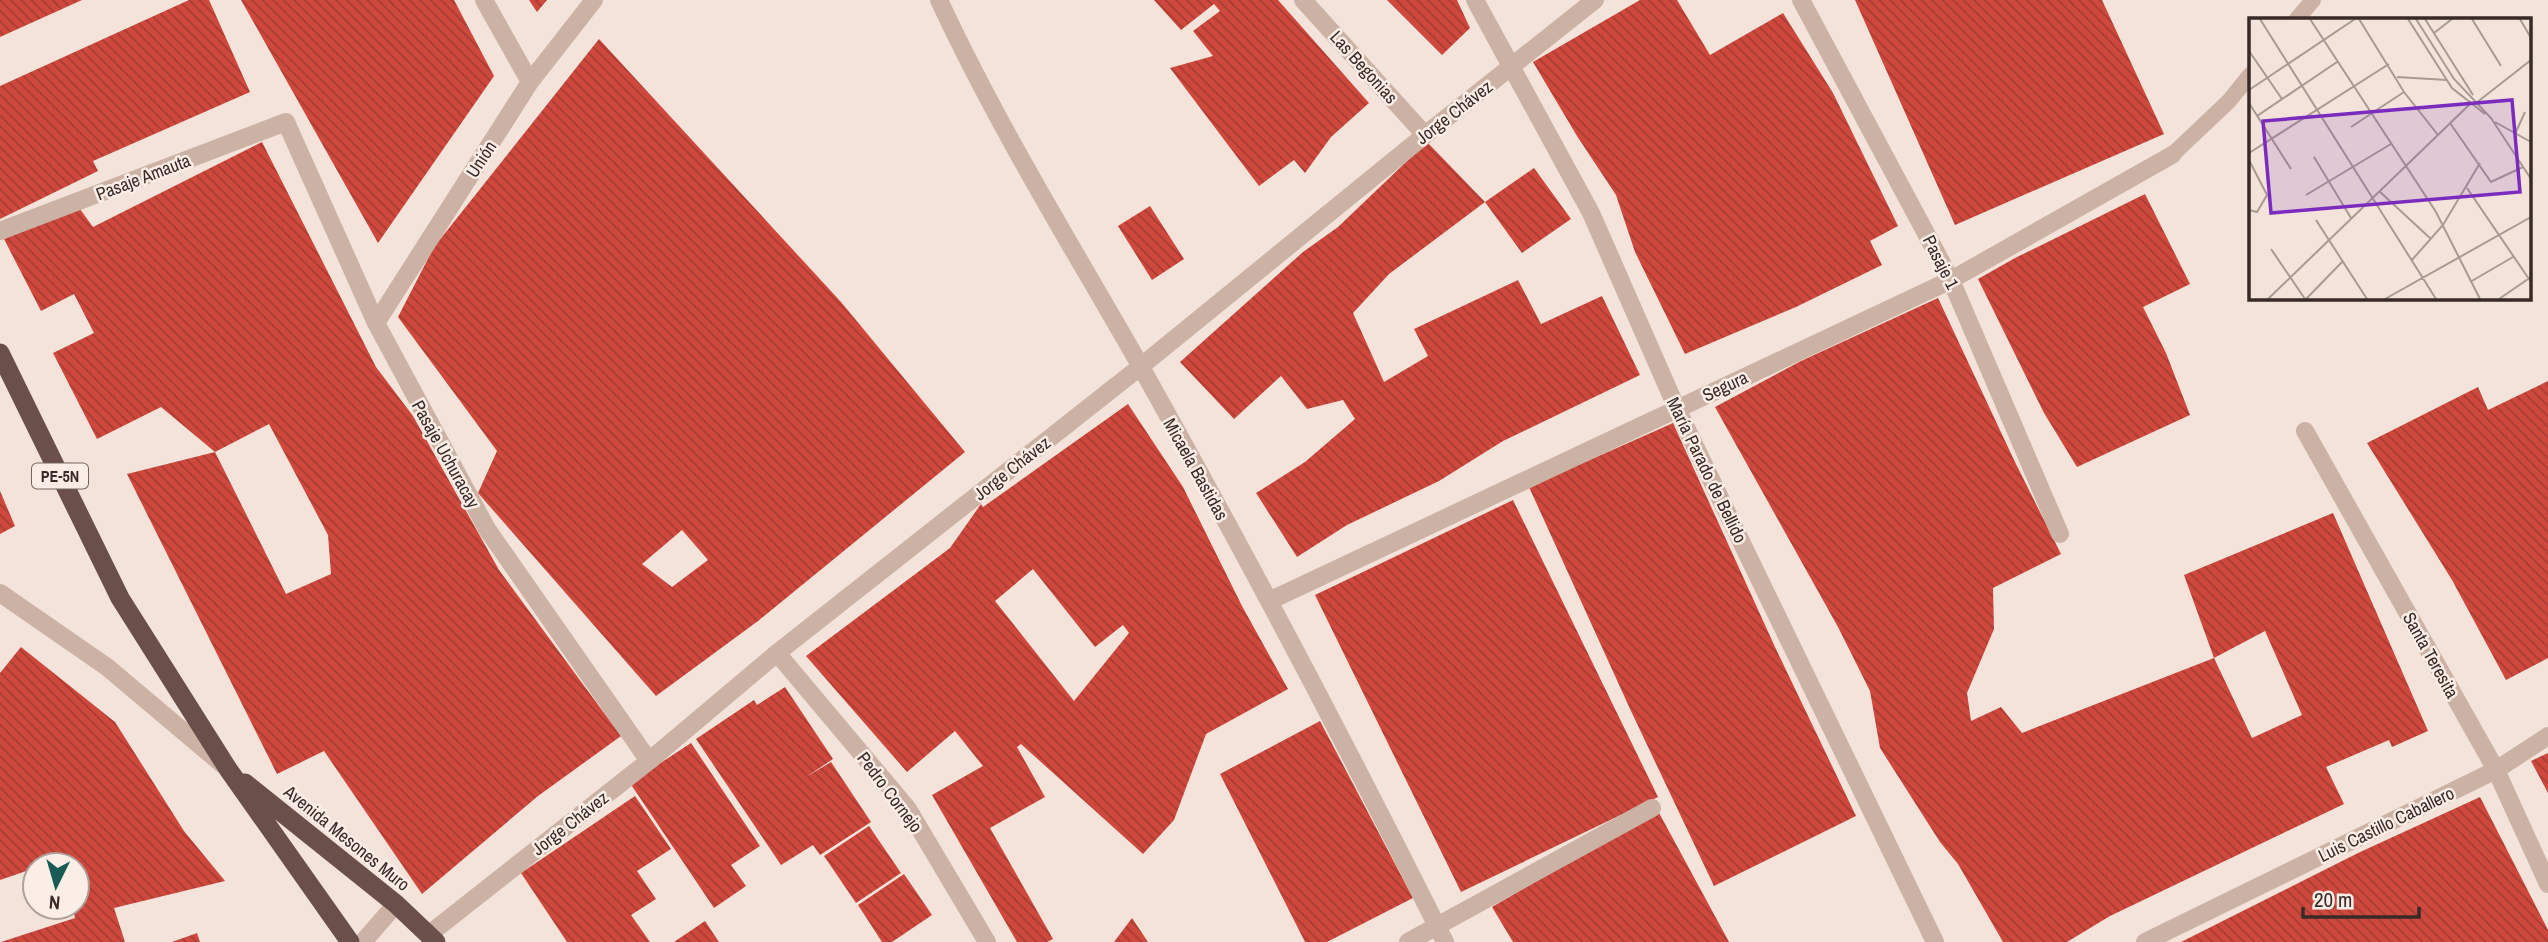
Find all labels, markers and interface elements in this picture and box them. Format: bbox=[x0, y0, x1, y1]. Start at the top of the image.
inset map bbox=[2249, 18, 2530, 299]
street label: Las Begonias bbox=[1325, 25, 1403, 109]
street label: Jorge Chávez bbox=[1410, 74, 1498, 150]
street label: Unión bbox=[460, 136, 502, 182]
street label: Pasaje Amauta bbox=[92, 148, 194, 206]
street label: Pasaje 1 bbox=[1917, 231, 1966, 294]
street label: Segura bbox=[1698, 365, 1752, 407]
street label: María Parado de Bellido bbox=[1661, 393, 1753, 547]
street label: Pasaje Uchuracay bbox=[406, 396, 486, 513]
street label: Micaela Bastidas bbox=[1158, 413, 1234, 525]
street label: Jorge Chávez bbox=[968, 430, 1056, 506]
road number: PE-5N bbox=[32, 463, 88, 489]
street label: Santa Teresita bbox=[2397, 607, 2465, 703]
street label: Pedro Cornejo bbox=[851, 746, 929, 838]
street label: Avenida Mesones Muro bbox=[278, 779, 415, 897]
street label: Luis Castillo Caballero bbox=[2314, 780, 2458, 868]
street label: Jorge Chávez bbox=[526, 785, 614, 861]
north arrow bbox=[21, 851, 91, 921]
scale bar bbox=[2303, 876, 2418, 920]
text: 20 m bbox=[2314, 885, 2352, 914]
text: N bbox=[48, 889, 61, 916]

